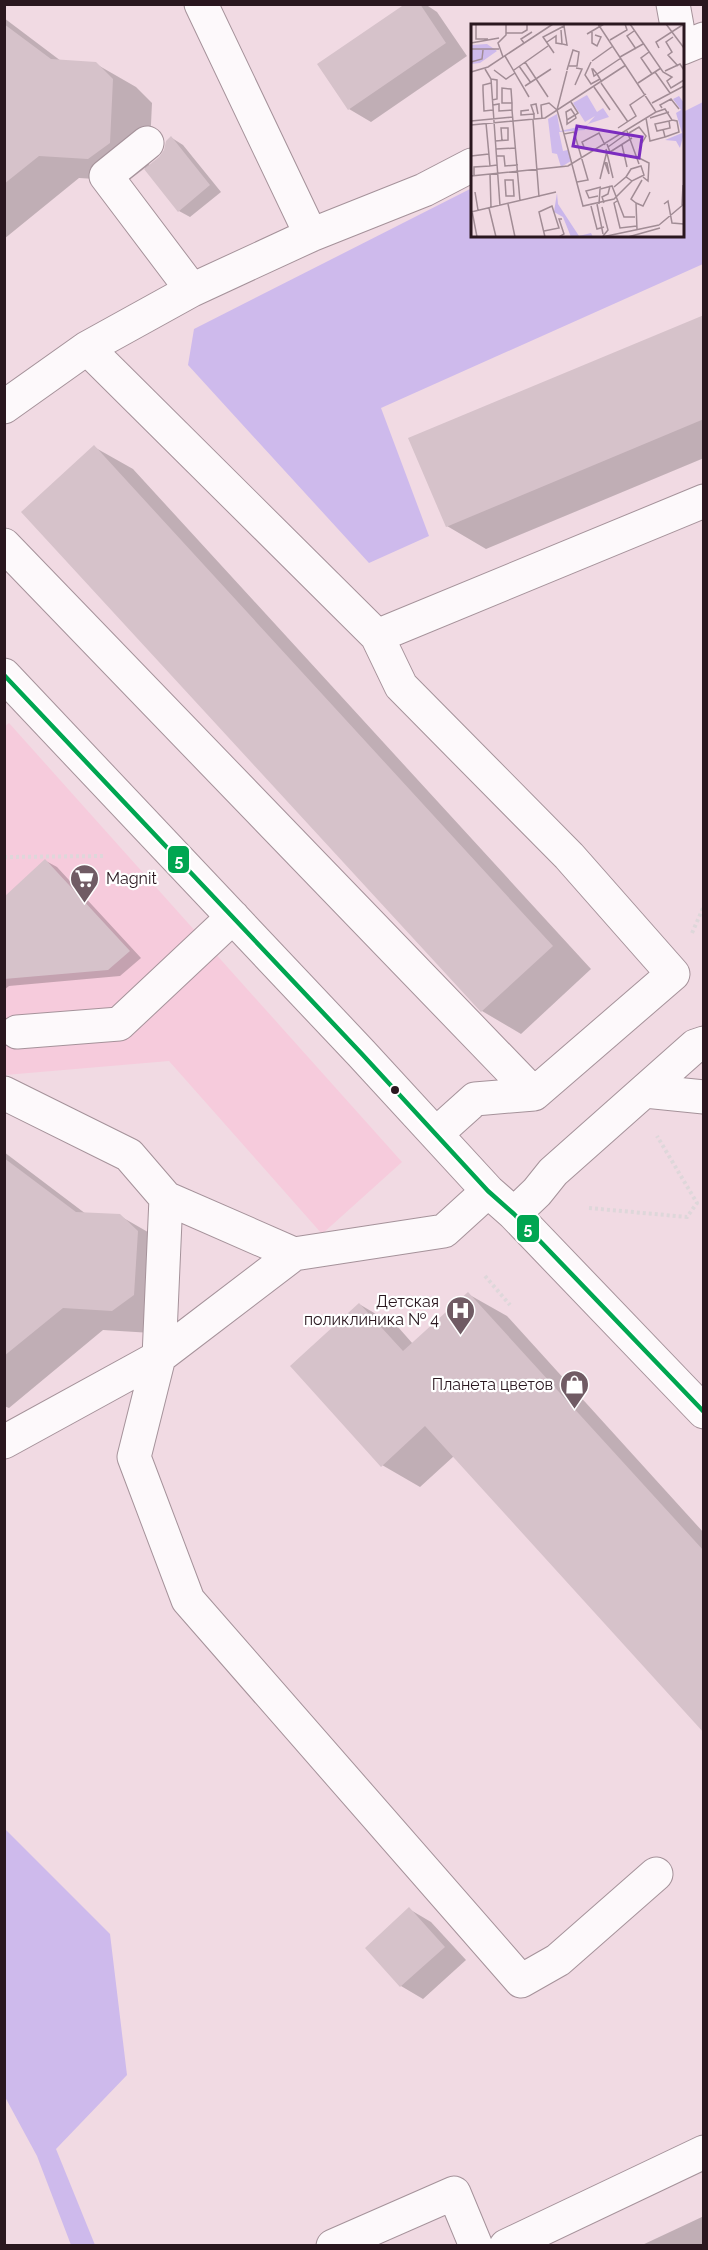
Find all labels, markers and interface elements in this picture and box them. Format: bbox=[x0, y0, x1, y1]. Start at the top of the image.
inset map bbox=[471, 24, 684, 237]
line badge: 5 bbox=[167, 845, 190, 874]
text: 5 bbox=[175, 851, 184, 870]
supermarket icon: Magnit bbox=[69, 862, 101, 904]
place label: Magnit bbox=[106, 869, 157, 888]
unlabelled marker bbox=[389, 1084, 401, 1096]
line badge: 5 bbox=[516, 1214, 540, 1243]
text: 5 bbox=[524, 1219, 533, 1238]
place label: Детская поликлиника № 4 bbox=[304, 1292, 439, 1329]
hospital icon: Детская поликлиника № 4 bbox=[444, 1294, 476, 1336]
shop icon: Планета цветов bbox=[558, 1368, 590, 1410]
place label: Планета цветов bbox=[432, 1375, 553, 1394]

